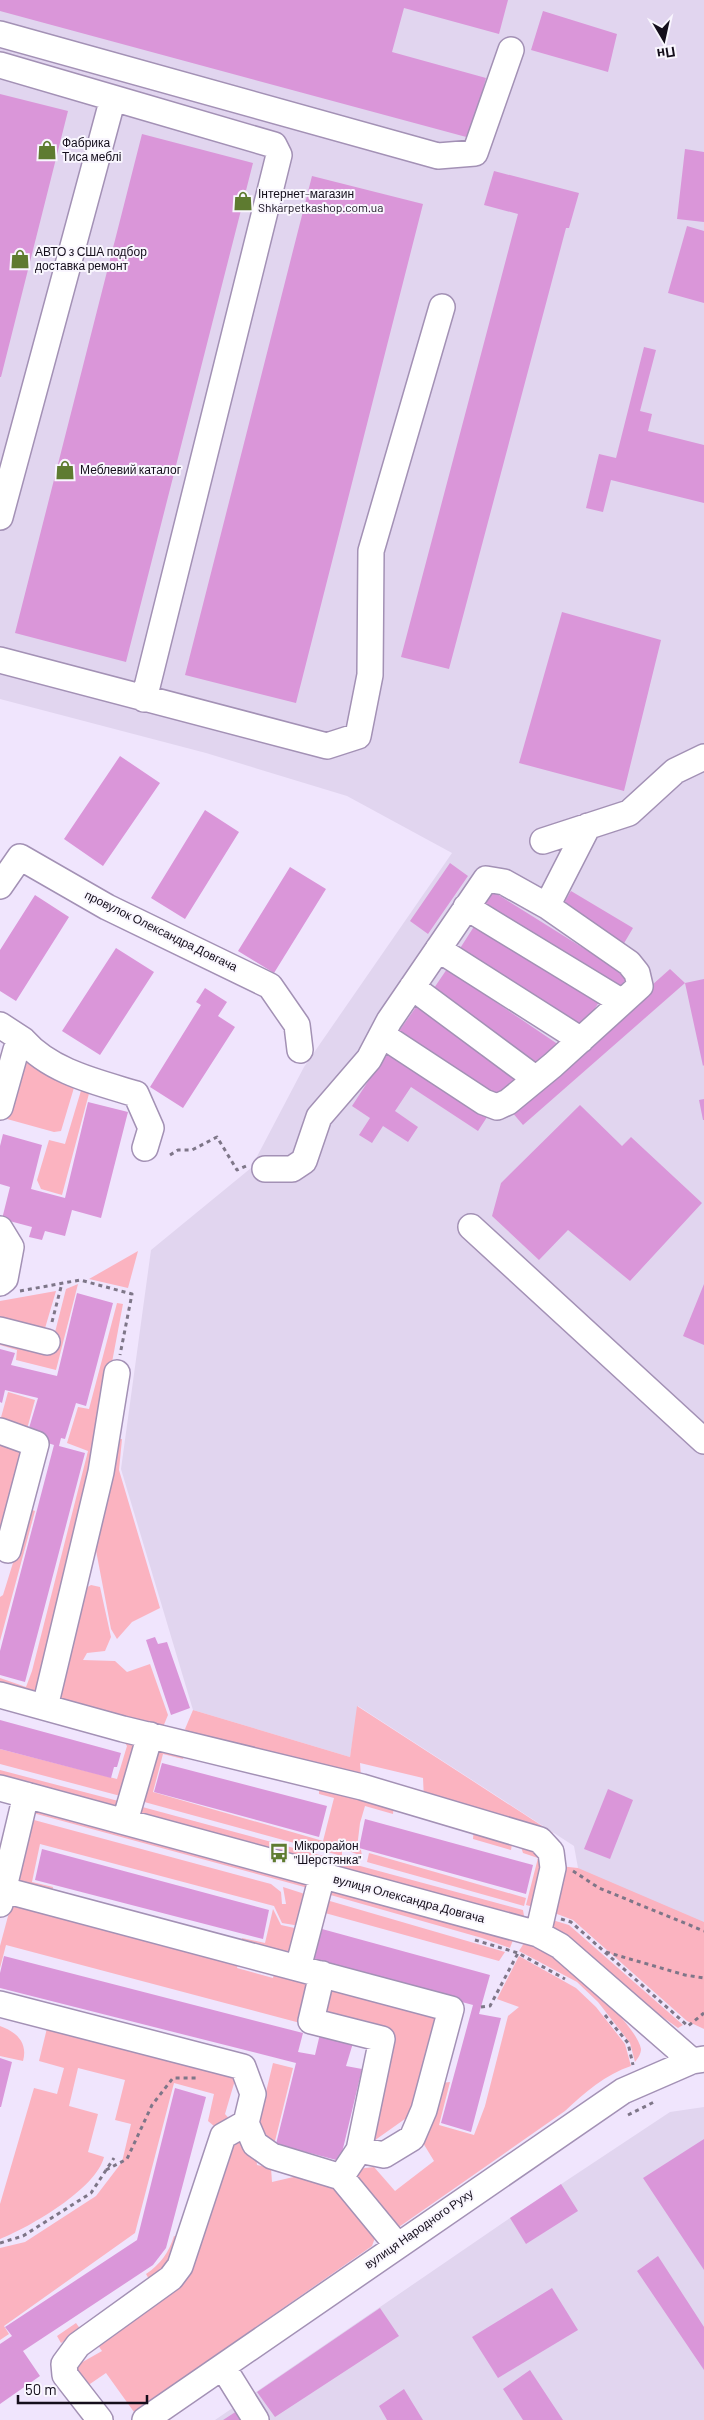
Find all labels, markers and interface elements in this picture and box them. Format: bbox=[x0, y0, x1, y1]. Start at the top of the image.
north arrow bbox=[639, 15, 689, 65]
text: Пн bbox=[656, 43, 677, 63]
place label: Фабрика Тиса меблі bbox=[62, 135, 121, 163]
shop icon: Фабрика Тиса меблі bbox=[36, 139, 58, 161]
place label: Інтернет-магазин Shkarpetkashop.com.ua bbox=[258, 186, 383, 214]
shop icon: Інтернет-магазин Shkarpetkashop.com.ua bbox=[232, 190, 254, 212]
place label: АВТО з США подбор доставка ремонт bbox=[35, 244, 147, 273]
shop icon: АВТО з США подбор доставка ремонт bbox=[9, 248, 31, 270]
shop icon: Меблевий каталог bbox=[54, 459, 76, 481]
place label: Меблевий каталог bbox=[80, 462, 182, 476]
street label: провулок Олександра Довгача bbox=[82, 887, 240, 974]
place label: Мікрорайон "Шерстянка" bbox=[294, 1838, 361, 1867]
bus stop icon: Мікрорайон "Шерстянка" bbox=[268, 1842, 290, 1864]
street label: вулиця Олександра Довгача bbox=[332, 1871, 487, 1926]
street label: вулиця Народного Руху bbox=[361, 2185, 476, 2272]
scale bar bbox=[18, 2372, 146, 2404]
text: 50 m bbox=[25, 2380, 57, 2398]

